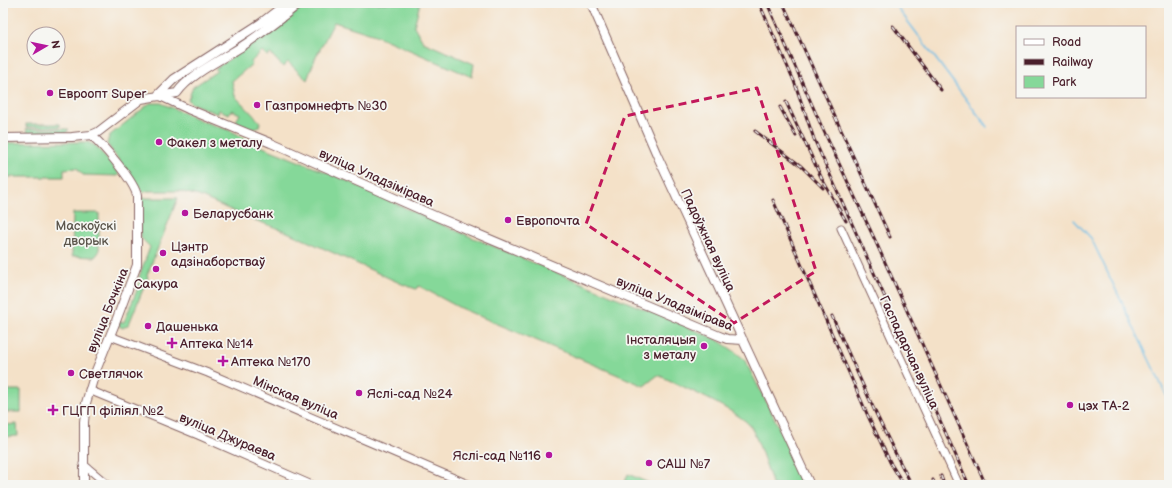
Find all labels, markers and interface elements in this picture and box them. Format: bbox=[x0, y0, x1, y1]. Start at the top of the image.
north arrow bbox=[26, 26, 66, 66]
legend bbox=[1016, 26, 1146, 98]
text: Road bbox=[1052, 35, 1081, 50]
text: N bbox=[48, 39, 62, 50]
text: Railway bbox=[1052, 55, 1094, 70]
text: Park bbox=[1052, 75, 1076, 90]
place label: Евроопт Super bbox=[58, 86, 147, 102]
marker: Евроопт Super bbox=[45, 88, 55, 98]
place label: Газпромнефть №30 bbox=[265, 98, 387, 114]
marker: Газпромнефть №30 bbox=[252, 100, 262, 110]
place label: Факел з металу bbox=[167, 135, 262, 151]
marker: Факел з металу bbox=[154, 137, 164, 147]
street label: вуліца Уладзімірава bbox=[317, 145, 437, 211]
street label: Падоўжная вуліца bbox=[677, 186, 739, 295]
place label: Беларусбанк bbox=[193, 206, 273, 222]
marker: Беларусбанк bbox=[180, 208, 190, 218]
place label: Европочта bbox=[516, 213, 580, 229]
marker: Европочта bbox=[503, 215, 513, 225]
park label: Маскоўскі дворык bbox=[56, 218, 116, 249]
place label: Цэнтр адзінаборстваў bbox=[171, 239, 265, 270]
marker: Цэнтр адзінаборстваў bbox=[158, 248, 168, 258]
marker: Сакура bbox=[151, 264, 161, 274]
street label: вуліца Бочкіна bbox=[84, 265, 132, 355]
street label: вуліца Уладзімірава bbox=[614, 273, 736, 335]
place label: Сакура bbox=[134, 276, 179, 292]
street label: Гаспадарчая вуліца bbox=[876, 293, 943, 412]
place label: Дашенька bbox=[156, 319, 219, 335]
marker: Дашенька bbox=[143, 321, 153, 331]
place label: Інсталяцыя з металу bbox=[626, 332, 696, 363]
place label: Аптека №14 bbox=[179, 336, 254, 352]
marker: Аптека №14 bbox=[167, 338, 177, 348]
marker: Інсталяцыя з металу bbox=[699, 341, 709, 351]
place label: Аптека №170 bbox=[230, 354, 311, 370]
marker: Аптека №170 bbox=[218, 356, 228, 366]
place label: Светлячок bbox=[79, 366, 143, 382]
marker: Светлячок bbox=[66, 368, 76, 378]
street label: Мінская вуліца bbox=[250, 373, 341, 423]
place label: Яслі-сад №24 bbox=[367, 386, 453, 402]
marker: Яслі-сад №24 bbox=[354, 388, 364, 398]
place label: цэх ТА-2 bbox=[1078, 398, 1130, 414]
marker: цэх ТА-2 bbox=[1065, 400, 1075, 410]
place label: ГЦГП філіял №2 bbox=[62, 403, 164, 419]
marker: ГЦГП філіял №2 bbox=[47, 404, 59, 416]
street label: вуліца Джураева bbox=[177, 409, 279, 465]
place label: Яслі-сад №116 bbox=[453, 448, 541, 464]
marker: Яслі-сад №116 bbox=[544, 450, 554, 460]
place label: САШ №7 bbox=[657, 456, 711, 472]
marker: САШ №7 bbox=[644, 458, 654, 468]

